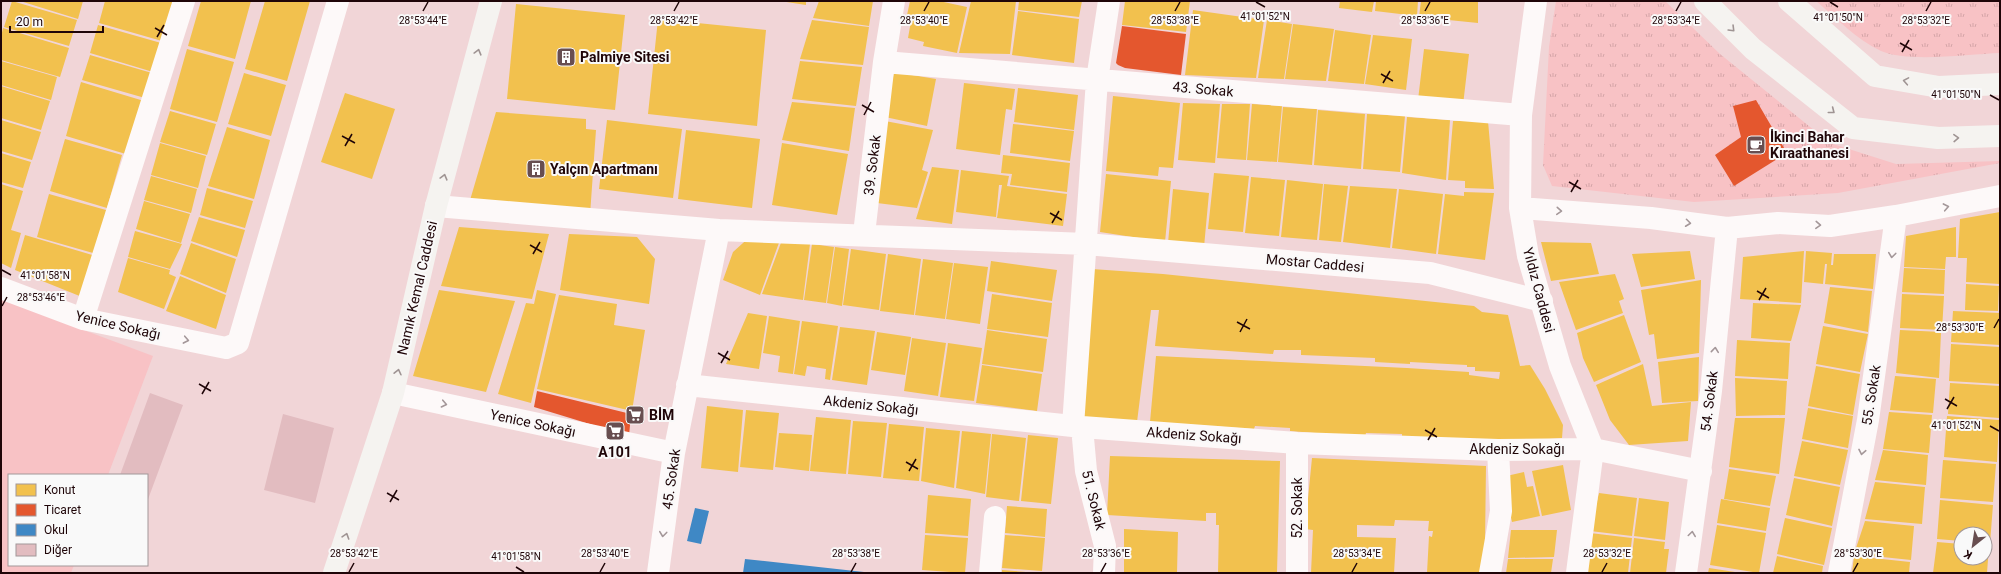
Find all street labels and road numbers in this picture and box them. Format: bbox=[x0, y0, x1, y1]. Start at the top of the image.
street label: 43. Sokak bbox=[1172, 78, 1235, 100]
street label: 39. Sokak bbox=[860, 133, 884, 196]
street label: Namık Kemal Caddesi bbox=[394, 219, 440, 357]
street label: Yıldız Caddesi bbox=[1520, 246, 1558, 334]
street label: Mostar Caddesi bbox=[1265, 251, 1365, 275]
street label: Yenice Sokağı bbox=[74, 307, 162, 343]
street label: 55. Sokak bbox=[1858, 363, 1884, 426]
street label: 54. Sokak bbox=[1697, 369, 1721, 432]
street label: Akdeniz Sokağı bbox=[823, 392, 919, 418]
street label: Yenice Sokağı bbox=[489, 406, 577, 440]
street label: Akdeniz Sokağı bbox=[1146, 424, 1242, 446]
street label: Akdeniz Sokağı bbox=[1469, 441, 1565, 457]
street label: 45. Sokak bbox=[659, 447, 683, 510]
street label: 51. Sokak bbox=[1079, 468, 1109, 532]
street label: 52. Sokak bbox=[1289, 477, 1305, 539]

